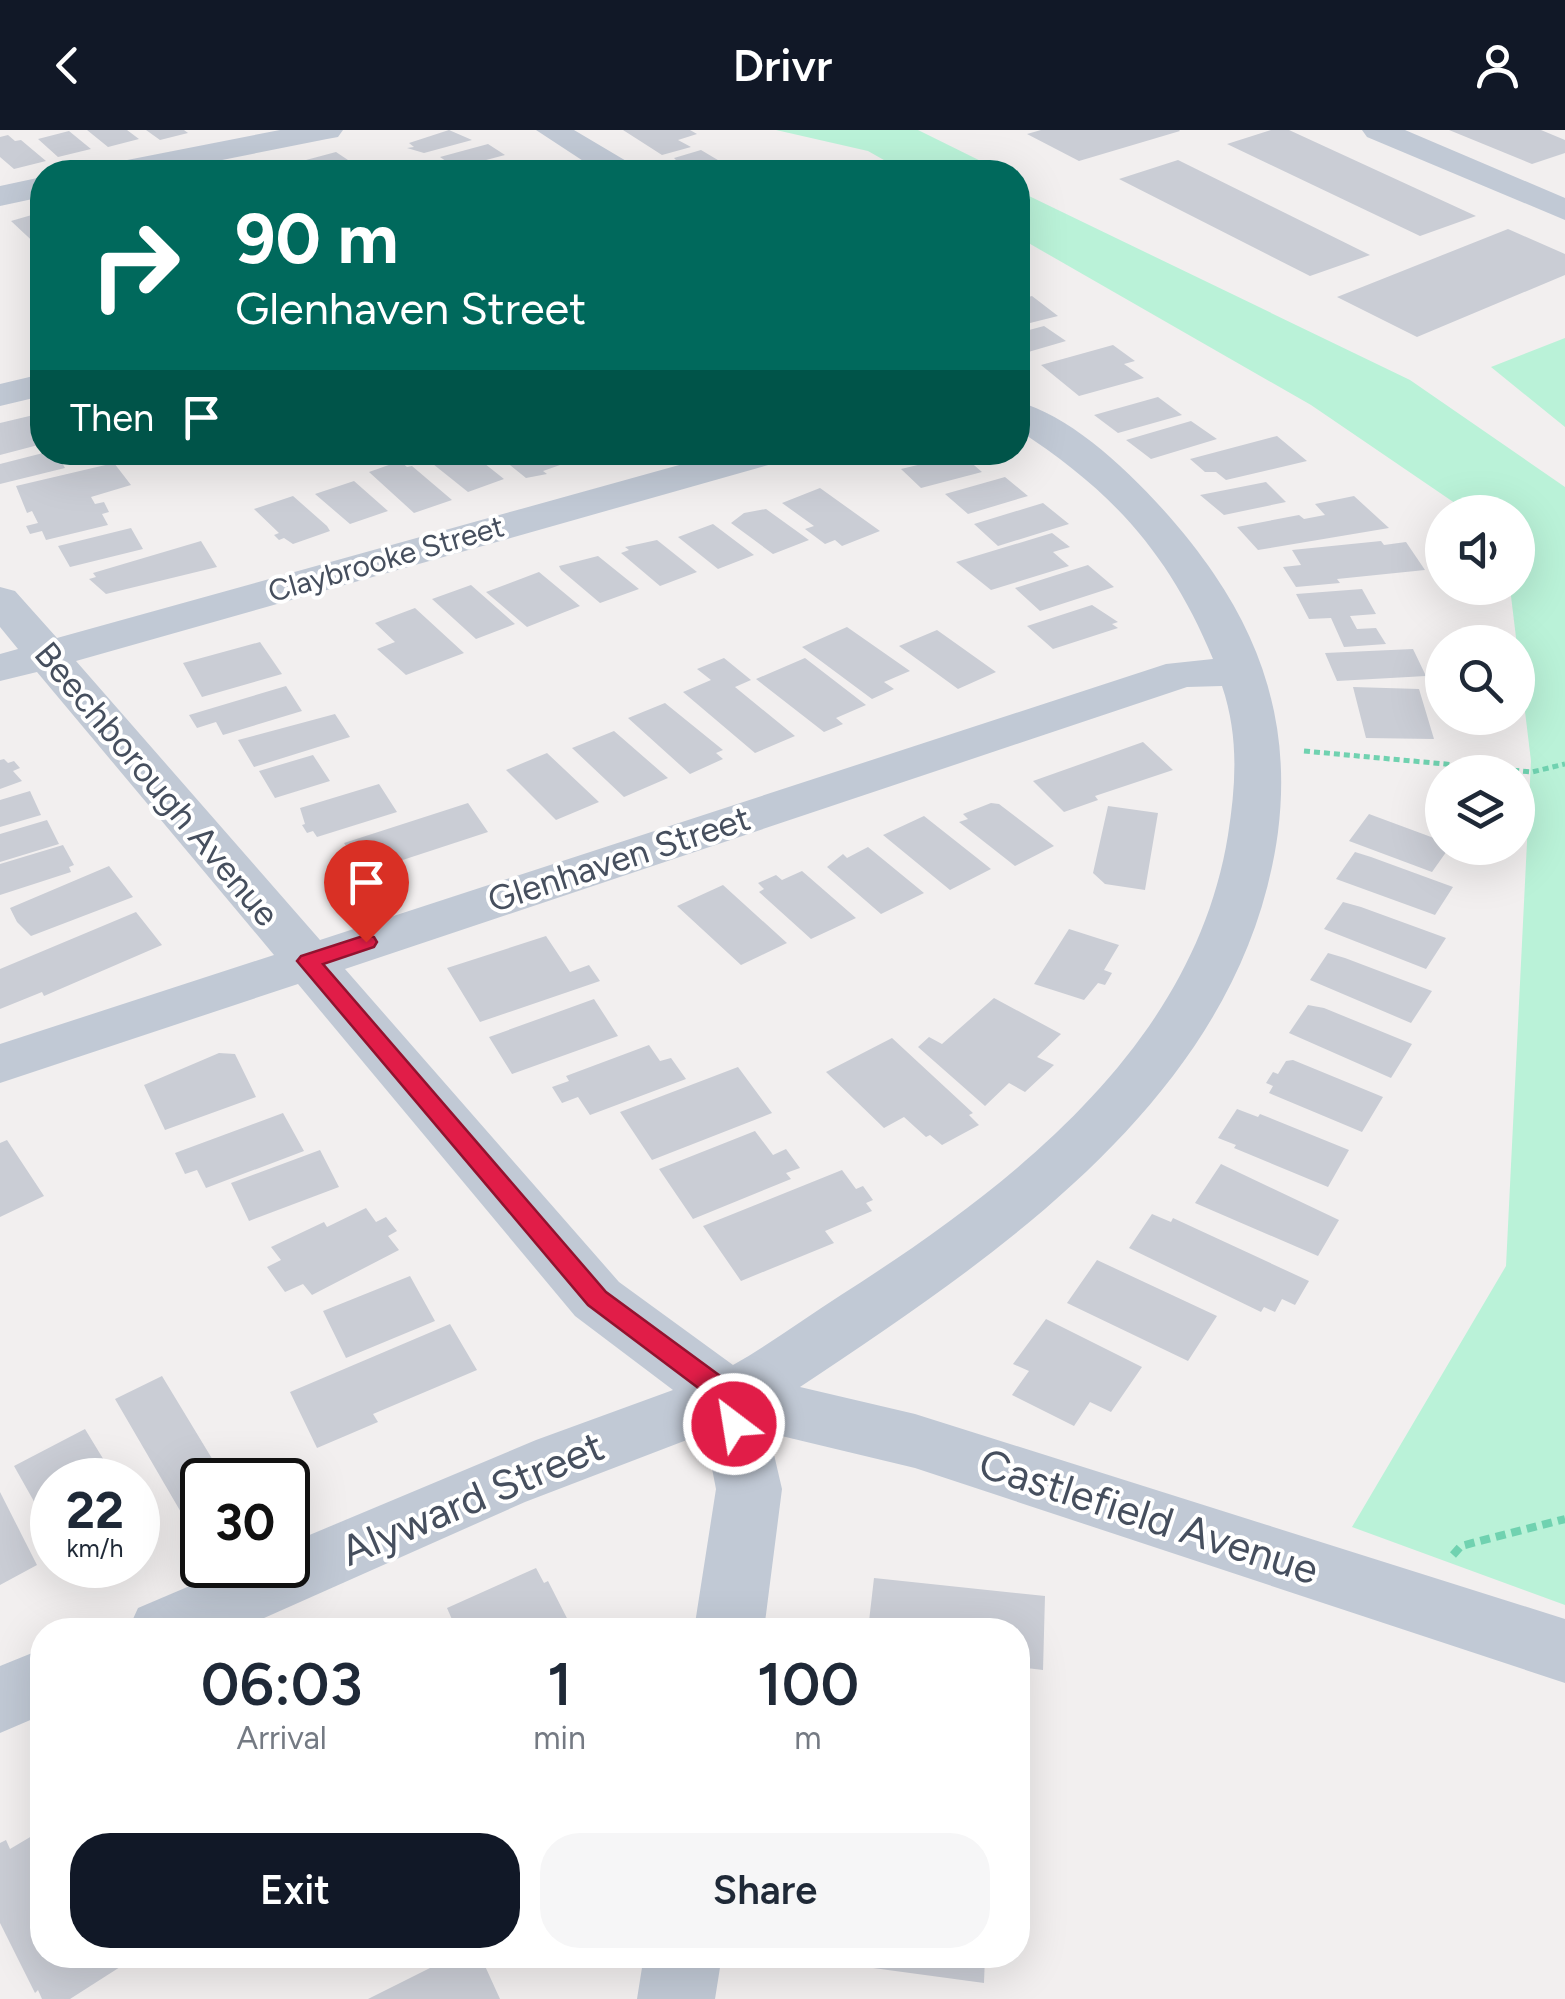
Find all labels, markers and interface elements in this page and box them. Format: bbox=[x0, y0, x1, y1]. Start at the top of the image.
icon: back bbox=[40, 38, 95, 93]
text: Drivr bbox=[733, 38, 832, 92]
icon: person bbox=[1470, 38, 1525, 93]
text: 90 m bbox=[235, 196, 399, 281]
icon: right bbox=[70, 200, 200, 330]
text: Glenhaven Street bbox=[235, 281, 586, 335]
icon: arrive bbox=[174, 390, 229, 445]
text: Then bbox=[70, 395, 154, 441]
map controls bbox=[1425, 495, 1535, 865]
button: sound bbox=[1425, 495, 1535, 605]
street label: Claybrooke Street bbox=[264, 507, 508, 610]
button: search bbox=[1425, 625, 1535, 735]
street label: Beechborough Avenue bbox=[26, 634, 288, 934]
button: layers bbox=[1425, 755, 1535, 865]
street label: Glenhaven Street bbox=[483, 797, 755, 921]
pin bbox=[324, 840, 409, 943]
icon: arrive bbox=[339, 855, 394, 910]
position arrow bbox=[682, 1372, 786, 1476]
street label: Alyward Street bbox=[333, 1420, 611, 1577]
street label: Castlefield Avenue bbox=[973, 1438, 1325, 1595]
speed limit sign: 30 bbox=[180, 1458, 310, 1588]
text: 22 bbox=[66, 1480, 124, 1541]
text: km/h bbox=[66, 1533, 124, 1563]
text: 06:03 bbox=[201, 1648, 363, 1720]
text: 1 bbox=[547, 1648, 572, 1720]
text: 100 bbox=[757, 1648, 859, 1720]
text: Arrival bbox=[237, 1719, 327, 1757]
text: min bbox=[533, 1719, 586, 1757]
text: m bbox=[794, 1719, 822, 1757]
button: Exit bbox=[70, 1833, 520, 1948]
button: Share bbox=[540, 1833, 990, 1948]

